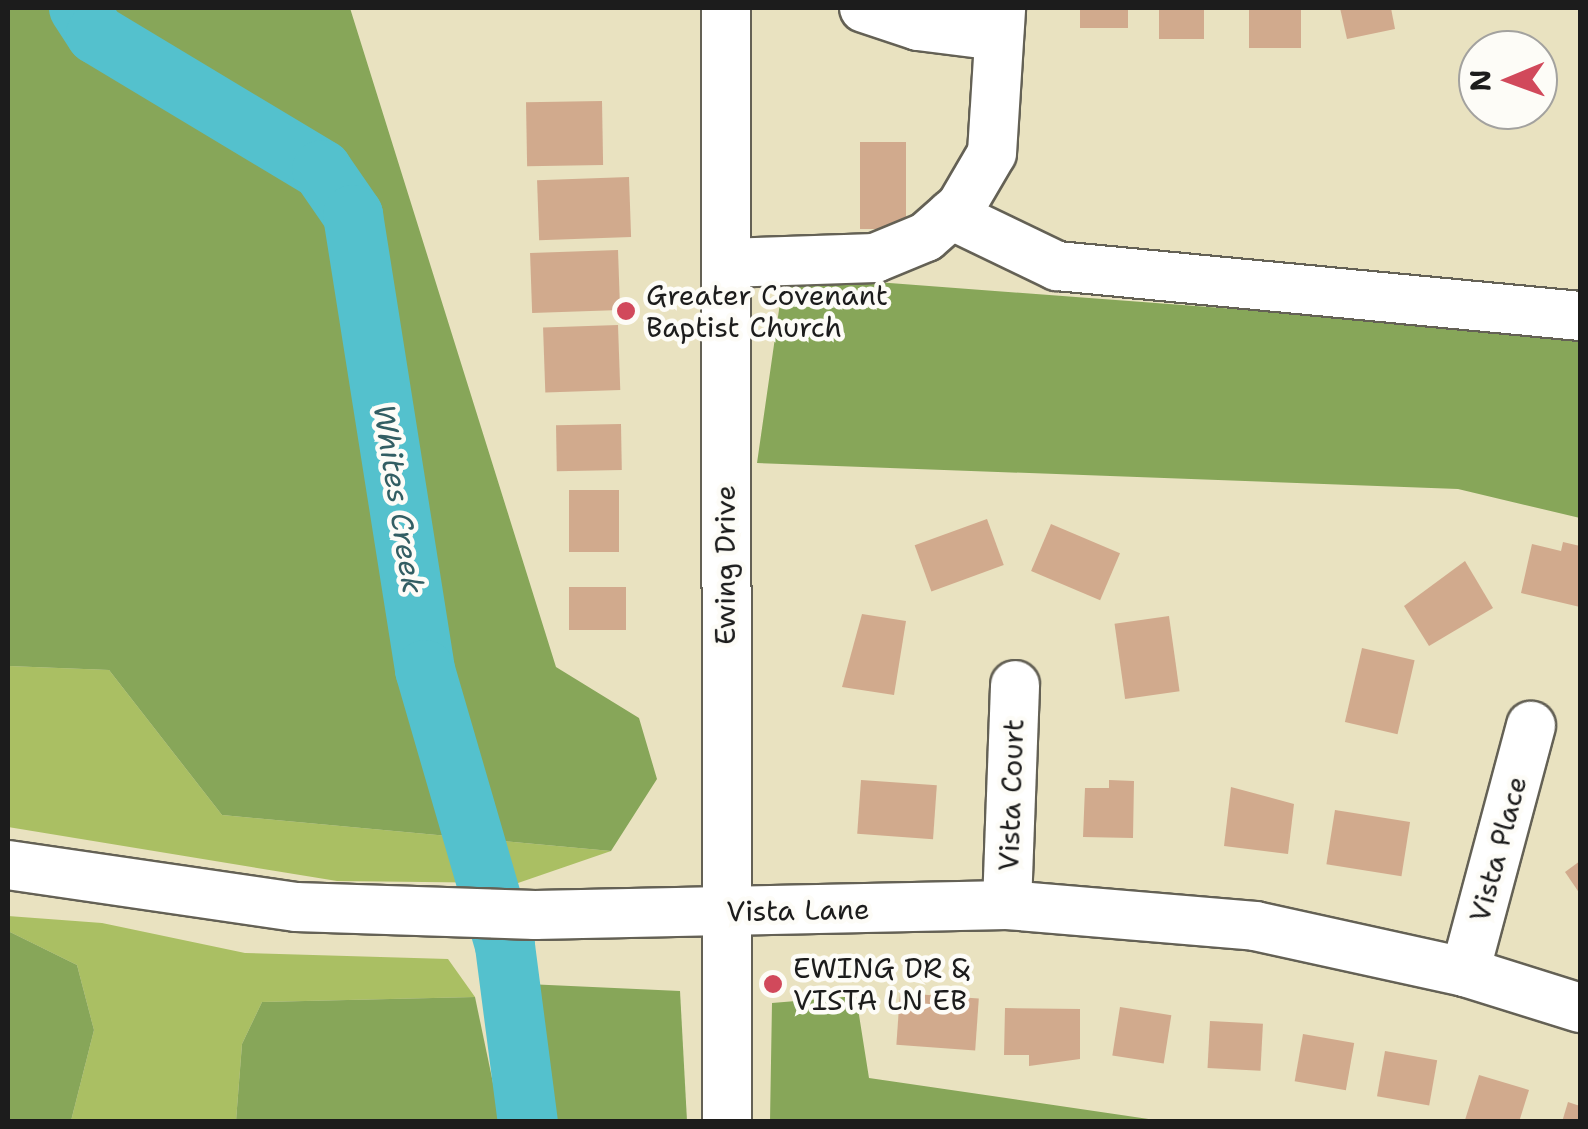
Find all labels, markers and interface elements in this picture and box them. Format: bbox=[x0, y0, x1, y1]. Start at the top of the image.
north arrow bbox=[1458, 30, 1558, 130]
text: N bbox=[1461, 69, 1499, 92]
place label: Greater Covenant Baptist Church bbox=[646, 278, 888, 344]
marker: Greater Covenant Baptist Church bbox=[615, 300, 637, 322]
water label: Whites Creek bbox=[365, 402, 431, 596]
street label: Ewing Drive bbox=[708, 485, 742, 645]
street label: Vista Court bbox=[992, 718, 1030, 872]
street label: Vista Place bbox=[1462, 772, 1534, 926]
street label: Vista Lane bbox=[726, 892, 870, 928]
place label: EWING DR & VISTA LN EB bbox=[793, 951, 969, 1017]
marker: EWING DR & VISTA LN EB bbox=[762, 973, 784, 995]

